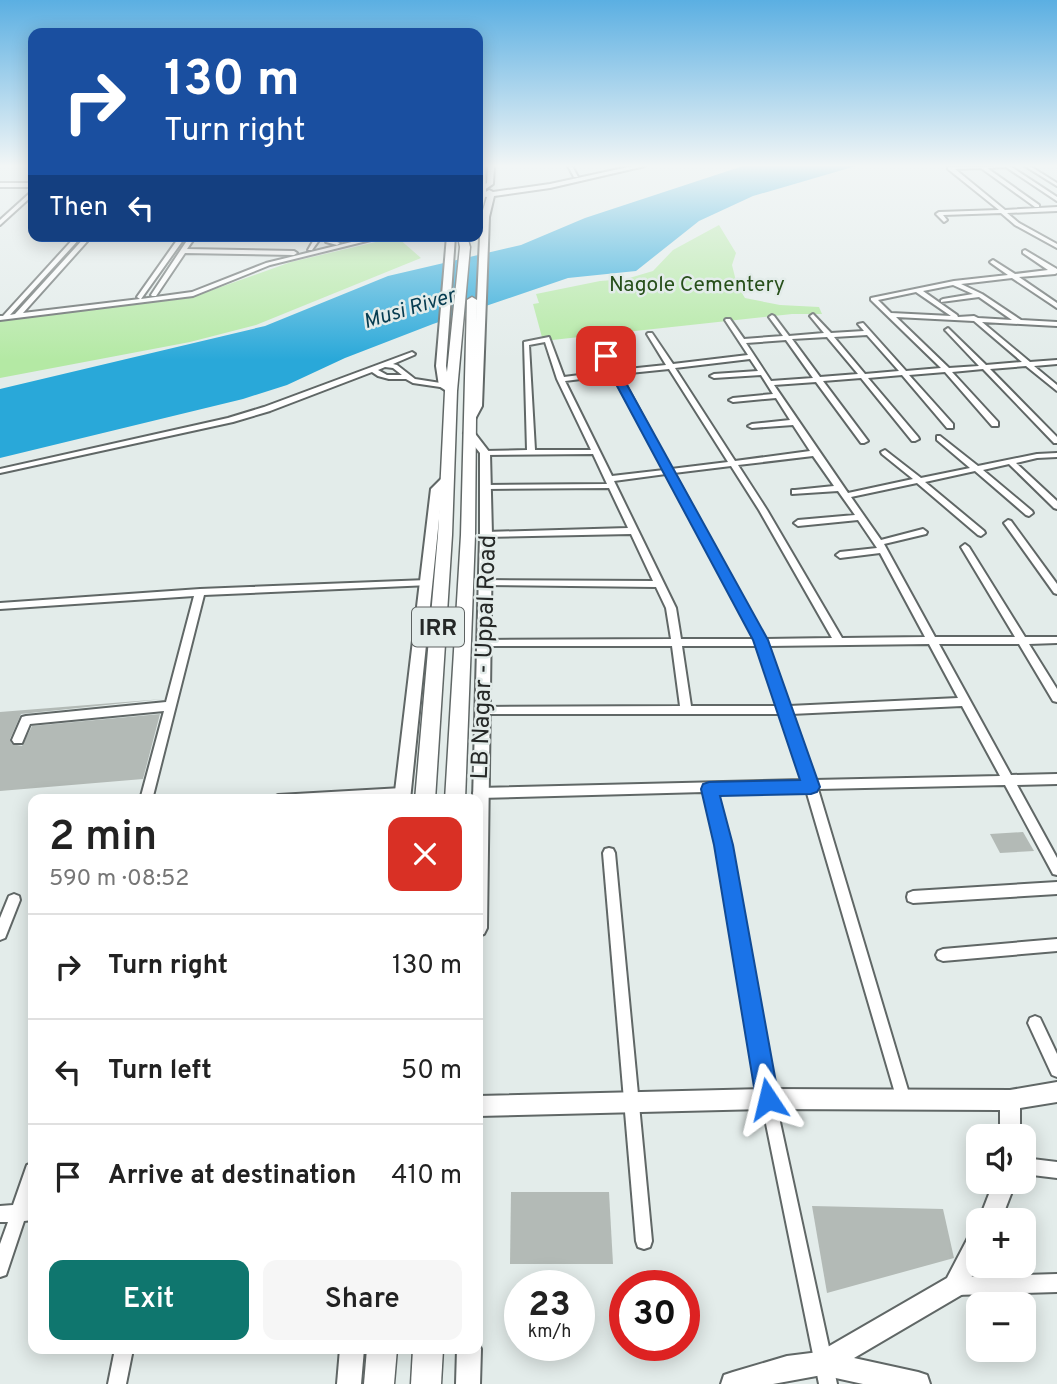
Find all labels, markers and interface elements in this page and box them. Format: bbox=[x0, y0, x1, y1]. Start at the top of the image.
text: 130 m bbox=[164, 51, 300, 113]
icon: right bbox=[49, 56, 140, 147]
text: Turn right bbox=[164, 112, 306, 152]
icon: left bbox=[122, 189, 160, 227]
text: Then bbox=[49, 192, 108, 225]
park label: Nagole Cementery bbox=[609, 272, 785, 299]
water label: Musi River bbox=[360, 282, 461, 336]
pin bbox=[576, 326, 636, 386]
icon: arrive bbox=[587, 337, 625, 375]
street label: LB Nagar - Uppal Road bbox=[466, 534, 504, 780]
road number: IRR bbox=[412, 608, 464, 646]
text: 2 min bbox=[49, 812, 157, 865]
button: close bbox=[388, 817, 462, 891]
text: 590 m · 08:52 bbox=[49, 865, 189, 894]
icon: right bbox=[49, 948, 87, 986]
text: Turn right bbox=[108, 950, 228, 983]
text: 130 m bbox=[392, 950, 462, 983]
icon: left bbox=[49, 1053, 87, 1091]
text: Turn left bbox=[108, 1055, 212, 1088]
text: 50 m bbox=[401, 1055, 462, 1088]
position arrow bbox=[731, 1062, 805, 1136]
map controls bbox=[966, 1124, 1036, 1362]
button: sound bbox=[966, 1124, 1036, 1194]
icon: arrive bbox=[49, 1158, 87, 1196]
text: Arrive at destination bbox=[108, 1160, 356, 1193]
text: 410 m bbox=[391, 1160, 462, 1193]
button: + bbox=[966, 1208, 1036, 1278]
button: Exit bbox=[49, 1260, 249, 1340]
button: Share bbox=[263, 1260, 462, 1340]
speed limit sign: 30 bbox=[609, 1270, 700, 1361]
text: 23 bbox=[528, 1284, 571, 1328]
button: − bbox=[966, 1292, 1036, 1362]
text: km/h bbox=[528, 1321, 571, 1344]

